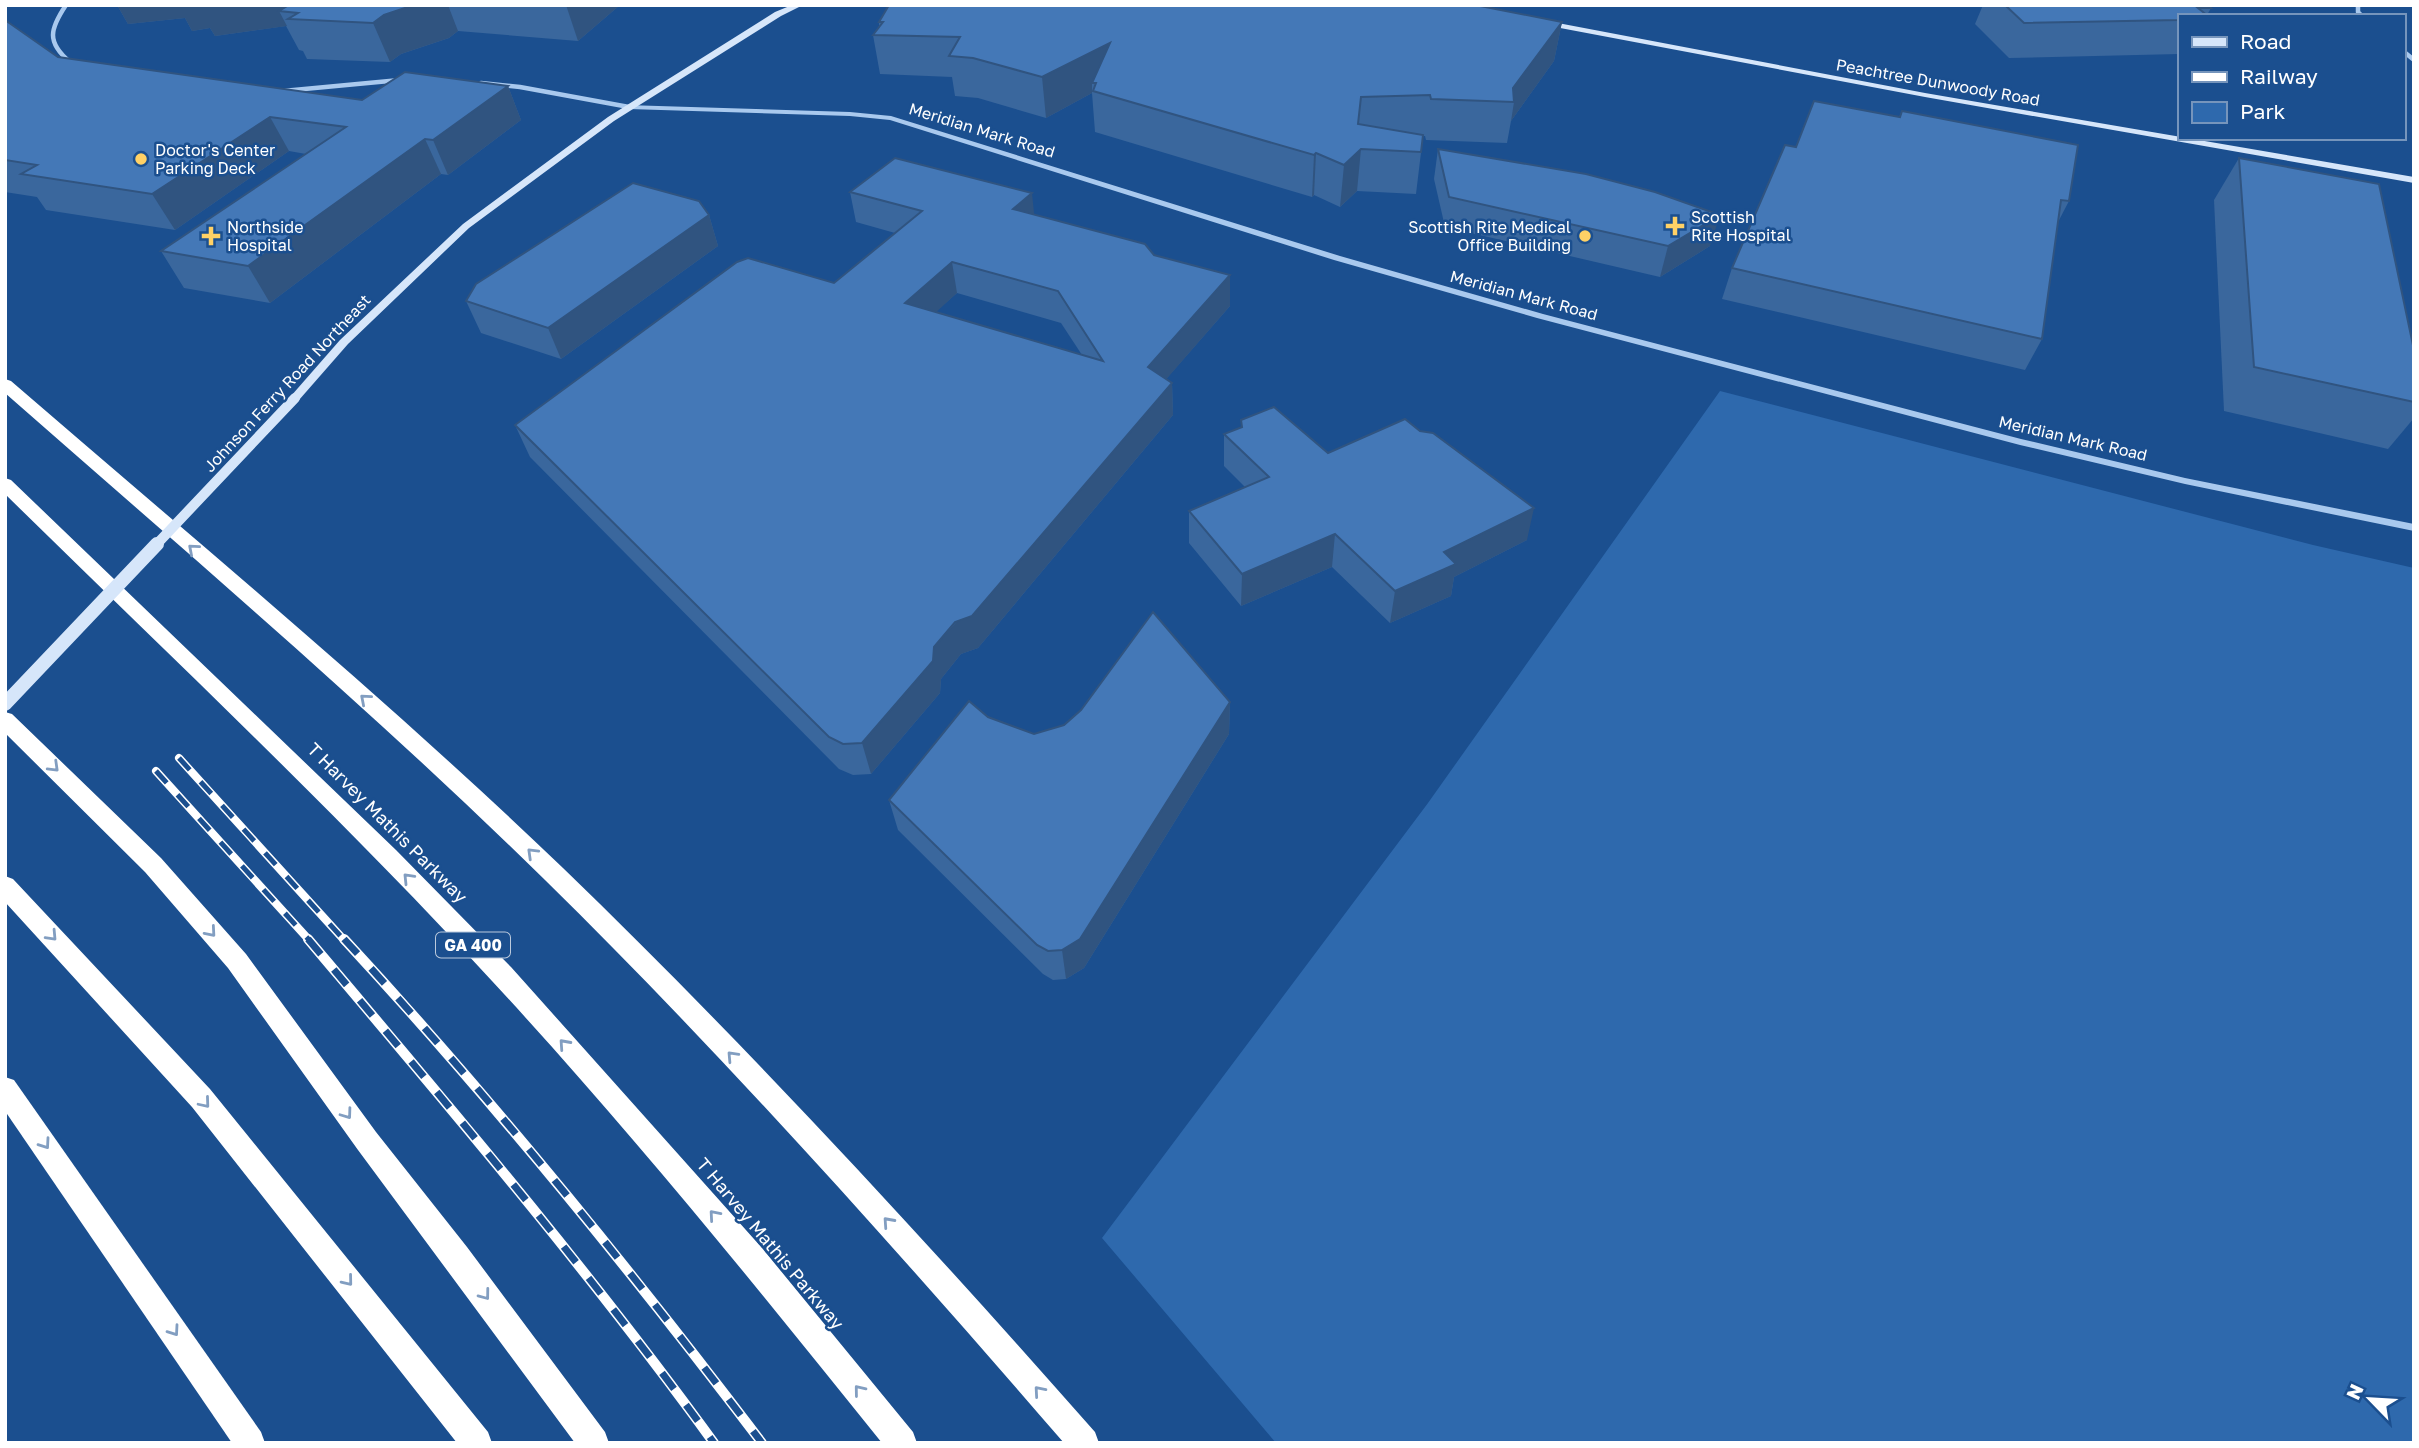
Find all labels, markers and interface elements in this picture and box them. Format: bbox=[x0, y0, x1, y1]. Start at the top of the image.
legend bbox=[2178, 14, 2405, 140]
text: Road bbox=[2240, 28, 2291, 54]
street label: Peachtree Dunwoody Road bbox=[1835, 54, 2041, 110]
text: Railway bbox=[2240, 63, 2318, 89]
street label: Meridian Mark Road bbox=[906, 98, 1058, 162]
text: Park bbox=[2240, 98, 2286, 124]
place label: Doctor's Center Parking Deck bbox=[155, 140, 275, 178]
marker: Doctor's Center Parking Deck bbox=[133, 151, 149, 167]
place label: Scottish Rite Hospital bbox=[1691, 207, 1791, 245]
marker: Scottish Rite Hospital bbox=[1665, 216, 1685, 236]
place label: Northside Hospital bbox=[227, 217, 303, 255]
place label: Scottish Rite Medical Office Building bbox=[1408, 217, 1571, 255]
marker: Northside Hospital bbox=[201, 226, 221, 246]
marker: Scottish Rite Medical Office Building bbox=[1577, 228, 1593, 244]
street label: Meridian Mark Road bbox=[1448, 266, 1600, 324]
street label: Johnson Ferry Road Northeast bbox=[199, 290, 375, 476]
street label: Meridian Mark Road bbox=[1997, 411, 2149, 465]
one-way arrow bbox=[189, 545, 202, 557]
one-way arrow bbox=[360, 695, 373, 707]
street label: T Harvey Mathis Parkway bbox=[303, 738, 472, 907]
one-way arrow bbox=[46, 759, 59, 772]
one-way arrow bbox=[527, 849, 540, 862]
one-way arrow bbox=[404, 873, 417, 886]
one-way arrow bbox=[203, 923, 216, 936]
one-way arrow bbox=[43, 928, 56, 941]
road number: GA 400 bbox=[436, 932, 510, 958]
one-way arrow bbox=[560, 1039, 572, 1052]
one-way arrow bbox=[728, 1051, 741, 1064]
one-way arrow bbox=[197, 1096, 210, 1108]
one-way arrow bbox=[339, 1106, 351, 1119]
one-way arrow bbox=[37, 1136, 49, 1149]
street label: T Harvey Mathis Parkway bbox=[692, 1153, 849, 1334]
one-way arrow bbox=[710, 1210, 722, 1223]
one-way arrow bbox=[884, 1217, 896, 1230]
one-way arrow bbox=[339, 1273, 352, 1285]
one-way arrow bbox=[477, 1287, 490, 1300]
one-way arrow bbox=[166, 1323, 179, 1336]
north arrow bbox=[2335, 1364, 2405, 1434]
text: N bbox=[2341, 1380, 2368, 1403]
one-way arrow bbox=[855, 1385, 867, 1398]
one-way arrow bbox=[1035, 1387, 1048, 1400]

